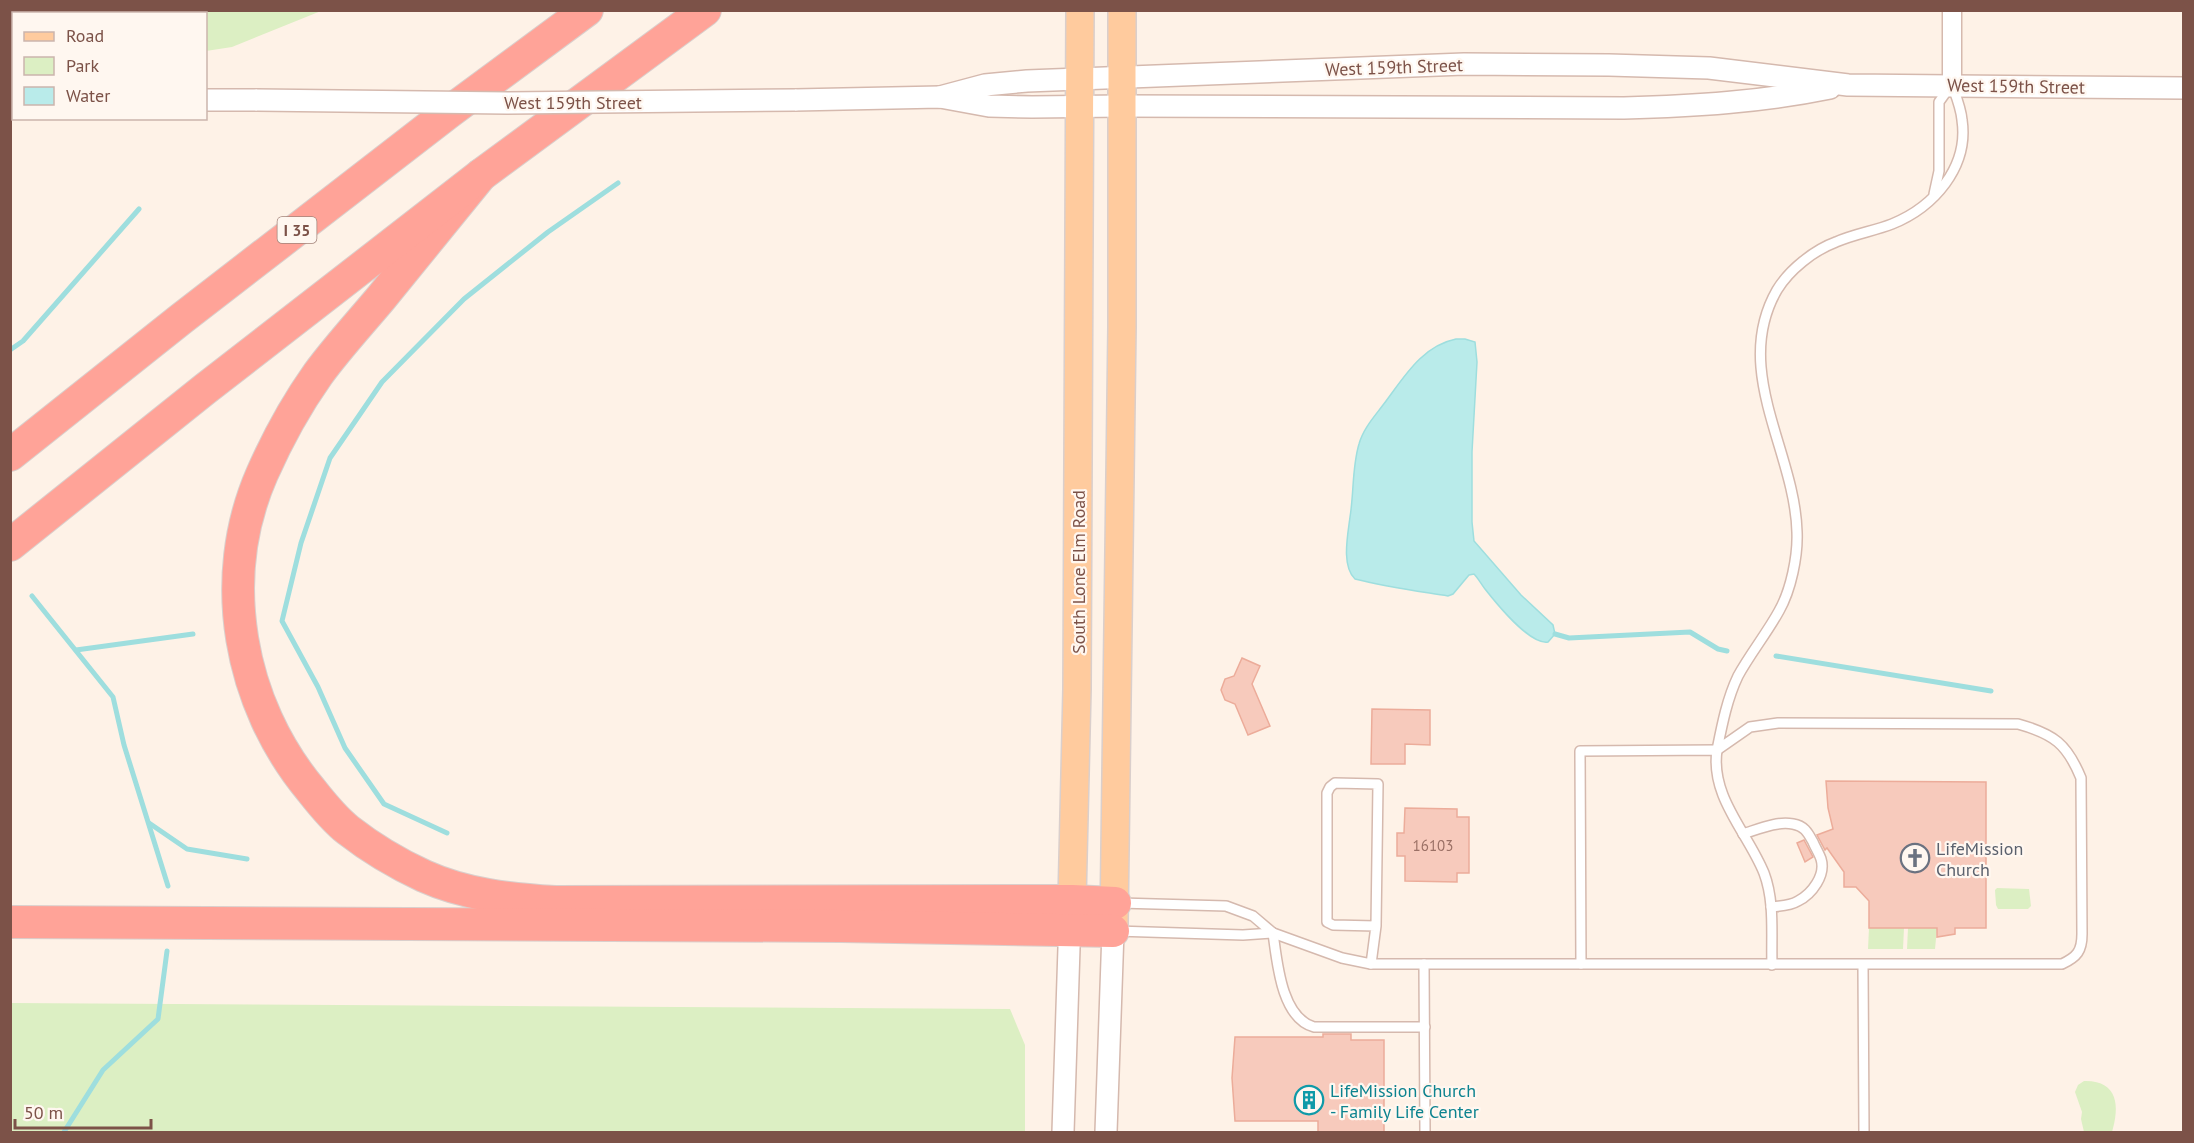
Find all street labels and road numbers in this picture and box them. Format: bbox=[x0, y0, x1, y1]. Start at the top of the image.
street label: West 159th Street bbox=[1325, 53, 1463, 81]
street label: West 159th Street bbox=[1947, 73, 2085, 99]
street label: West 159th Street bbox=[504, 91, 642, 114]
road number: I 35 bbox=[278, 217, 316, 243]
street label: South Lone Elm Road bbox=[1067, 490, 1090, 654]

